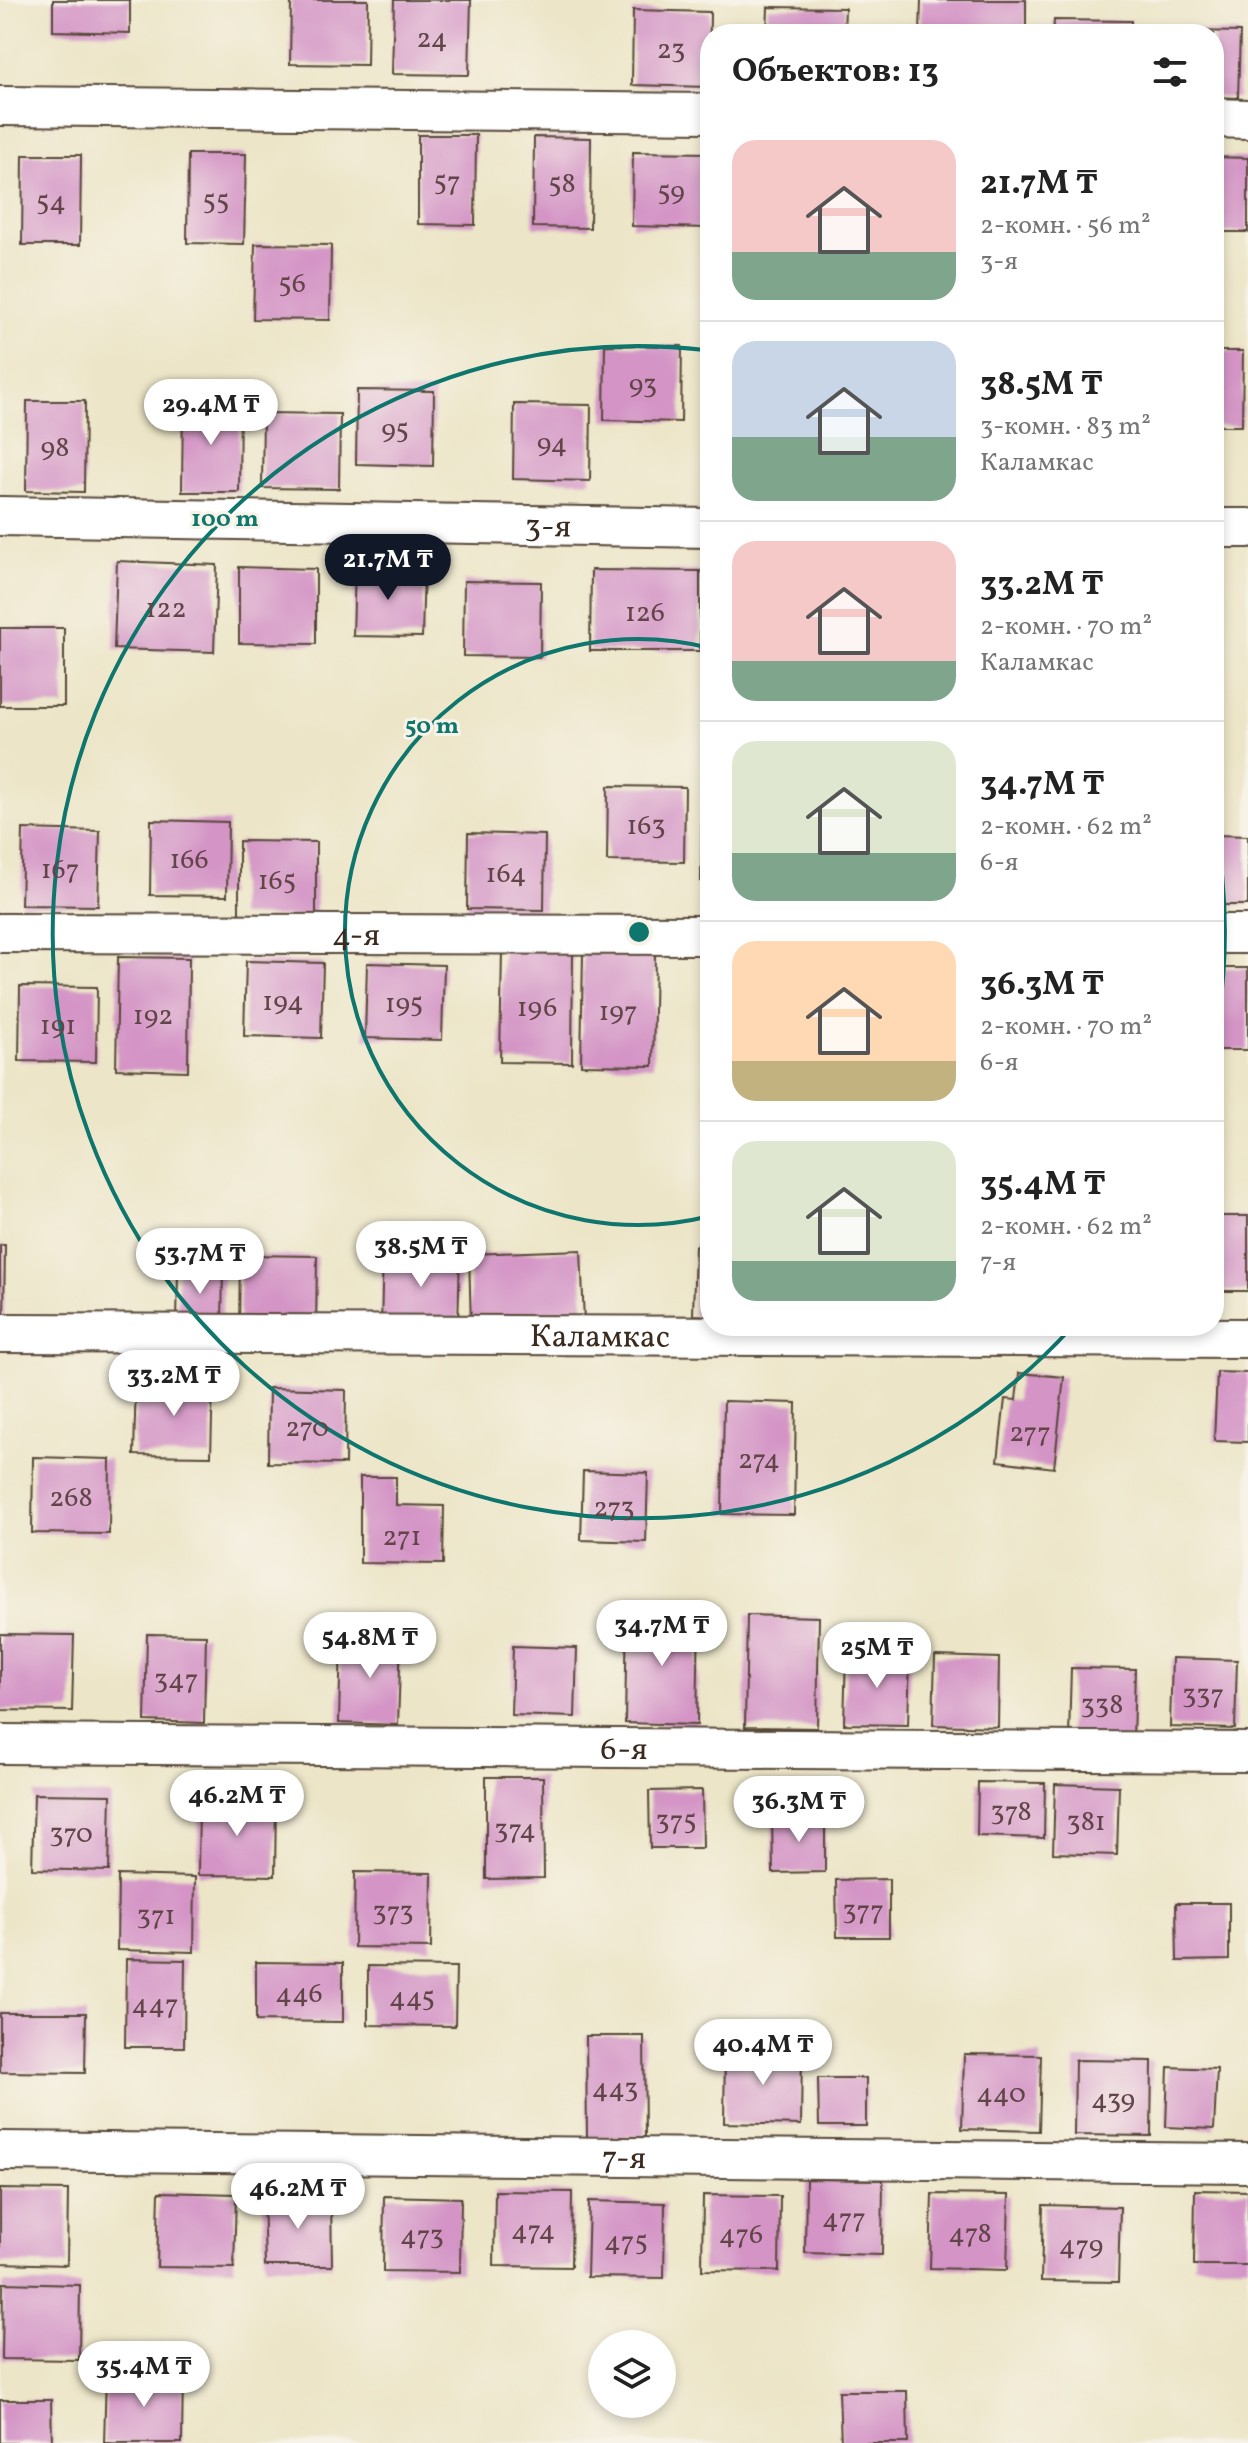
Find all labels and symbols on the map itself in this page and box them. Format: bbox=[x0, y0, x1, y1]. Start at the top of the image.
house number: 24 bbox=[417, 20, 447, 59]
house number: 23 bbox=[657, 31, 685, 70]
house number: 57 bbox=[433, 163, 461, 202]
house number: 58 bbox=[548, 165, 576, 204]
house number: 59 bbox=[657, 173, 685, 212]
house number: 55 bbox=[203, 182, 229, 221]
house number: 54 bbox=[36, 183, 66, 222]
house number: 56 bbox=[278, 265, 306, 304]
house number: 93 bbox=[629, 366, 657, 405]
pin: 29.4M ₸ bbox=[137, 379, 285, 447]
house number: 95 bbox=[381, 411, 409, 450]
house number: 94 bbox=[537, 425, 567, 464]
house number: 98 bbox=[41, 429, 69, 468]
text: 100 m bbox=[191, 503, 259, 537]
street label: 3-я bbox=[524, 506, 572, 551]
pin: 21.7M ₸ bbox=[314, 534, 462, 602]
house number: 122 bbox=[146, 590, 186, 629]
house number: 126 bbox=[625, 594, 665, 633]
text: 50 m bbox=[405, 710, 459, 744]
house number: 163 bbox=[626, 807, 666, 846]
house number: 166 bbox=[169, 841, 209, 880]
house number: 167 bbox=[41, 851, 79, 890]
house number: 164 bbox=[486, 855, 526, 894]
house number: 165 bbox=[258, 862, 296, 901]
street label: 4-я bbox=[332, 915, 380, 959]
centre of rings bbox=[625, 918, 653, 946]
house number: 194 bbox=[262, 983, 304, 1022]
house number: 195 bbox=[385, 985, 423, 1024]
house number: 196 bbox=[517, 989, 557, 1028]
house number: 197 bbox=[599, 993, 637, 1032]
house number: 192 bbox=[133, 997, 173, 1036]
house number: 191 bbox=[40, 1007, 76, 1046]
pin: 38.5M ₸ bbox=[347, 1221, 495, 1289]
pin: 53.7M ₸ bbox=[126, 1228, 274, 1296]
street label: Каламкас bbox=[530, 1316, 670, 1361]
pin: 33.2M ₸ bbox=[100, 1350, 248, 1418]
house number: 270 bbox=[285, 1409, 329, 1448]
house number: 277 bbox=[1009, 1414, 1051, 1453]
house number: 274 bbox=[738, 1441, 780, 1480]
house number: 268 bbox=[49, 1479, 93, 1518]
house number: 273 bbox=[593, 1489, 635, 1528]
house number: 271 bbox=[383, 1518, 421, 1557]
pin: 34.7M ₸ bbox=[588, 1600, 736, 1668]
pin: 54.8M ₸ bbox=[296, 1612, 444, 1680]
pin: 25M ₸ bbox=[821, 1622, 933, 1690]
house number: 347 bbox=[154, 1661, 198, 1700]
house number: 337 bbox=[1182, 1676, 1224, 1715]
house number: 338 bbox=[1081, 1686, 1123, 1725]
street label: 6-я bbox=[600, 1729, 648, 1773]
pin: 46.2M ₸ bbox=[163, 1770, 311, 1838]
pin: 36.3M ₸ bbox=[725, 1776, 873, 1844]
house number: 378 bbox=[990, 1793, 1032, 1832]
house number: 375 bbox=[655, 1802, 697, 1841]
house number: 381 bbox=[1066, 1803, 1106, 1842]
house number: 374 bbox=[494, 1811, 536, 1850]
house number: 370 bbox=[49, 1815, 93, 1854]
house number: 377 bbox=[842, 1892, 884, 1931]
house number: 373 bbox=[372, 1893, 414, 1932]
house number: 371 bbox=[137, 1897, 175, 1936]
house number: 446 bbox=[275, 1975, 323, 2014]
house number: 445 bbox=[389, 1979, 435, 2018]
house number: 447 bbox=[131, 1986, 179, 2025]
pin: 40.4M ₸ bbox=[689, 2019, 837, 2087]
house number: 443 bbox=[592, 2070, 638, 2109]
house number: 440 bbox=[976, 2075, 1026, 2114]
house number: 439 bbox=[1091, 2081, 1135, 2120]
street label: 7-я bbox=[602, 2138, 646, 2182]
pin: 46.2M ₸ bbox=[224, 2163, 372, 2231]
house number: 477 bbox=[822, 2200, 866, 2239]
house number: 474 bbox=[511, 2212, 555, 2251]
house number: 478 bbox=[948, 2215, 992, 2254]
house number: 476 bbox=[719, 2216, 763, 2255]
house number: 473 bbox=[400, 2217, 444, 2256]
house number: 475 bbox=[604, 2223, 648, 2262]
house number: 479 bbox=[1059, 2227, 1103, 2266]
pin: 35.4M ₸ bbox=[70, 2341, 218, 2409]

